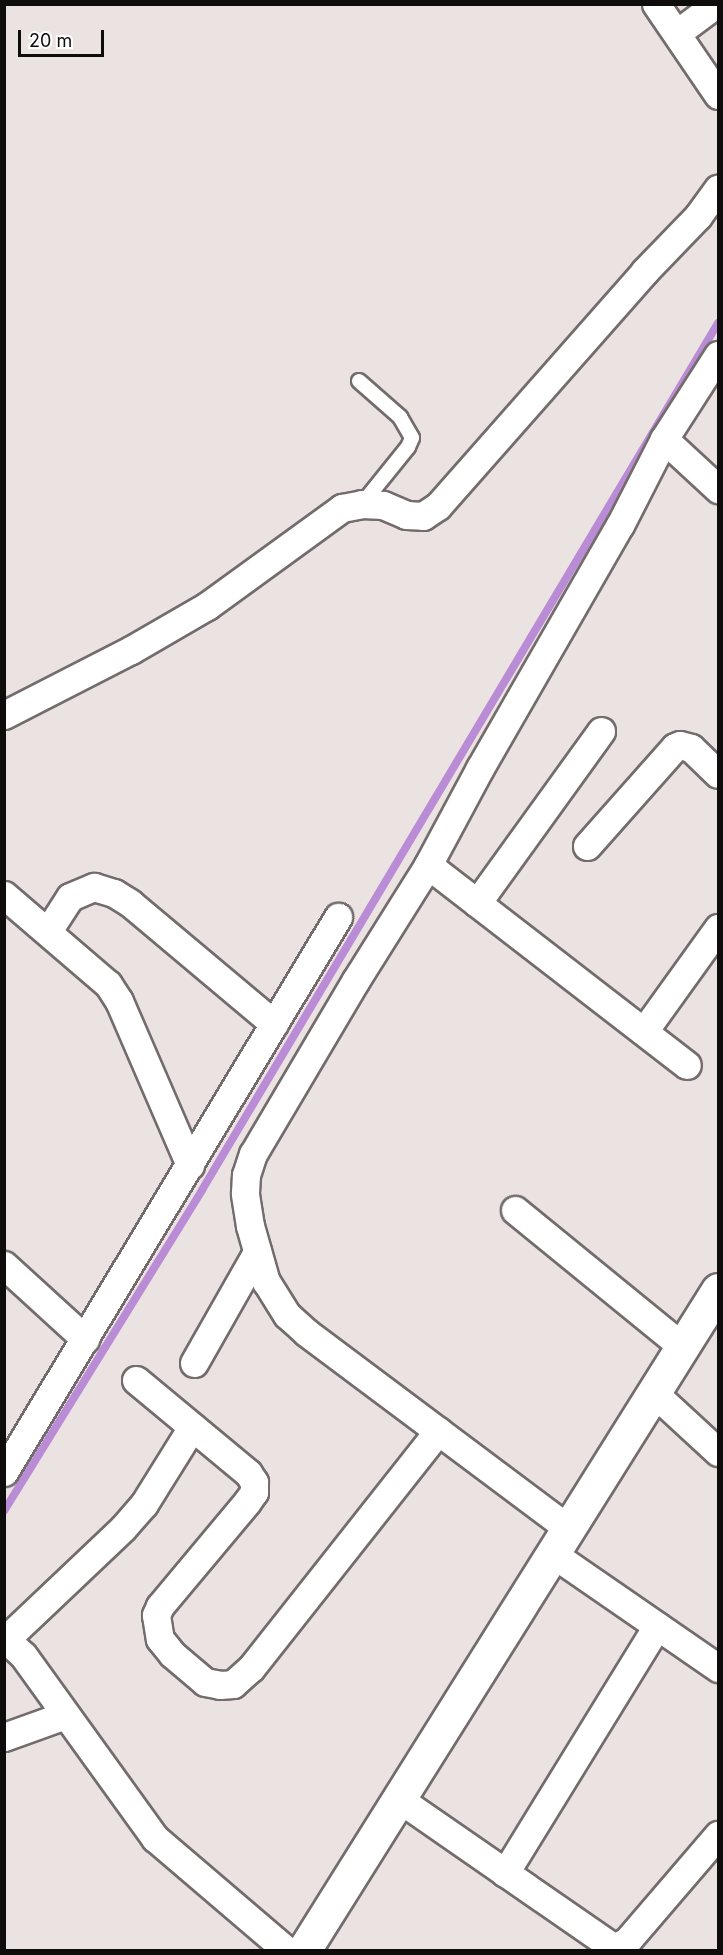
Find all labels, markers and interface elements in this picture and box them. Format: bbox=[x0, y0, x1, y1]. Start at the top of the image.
scale bar bbox=[21, 18, 106, 56]
text: 20 m bbox=[29, 30, 72, 51]

